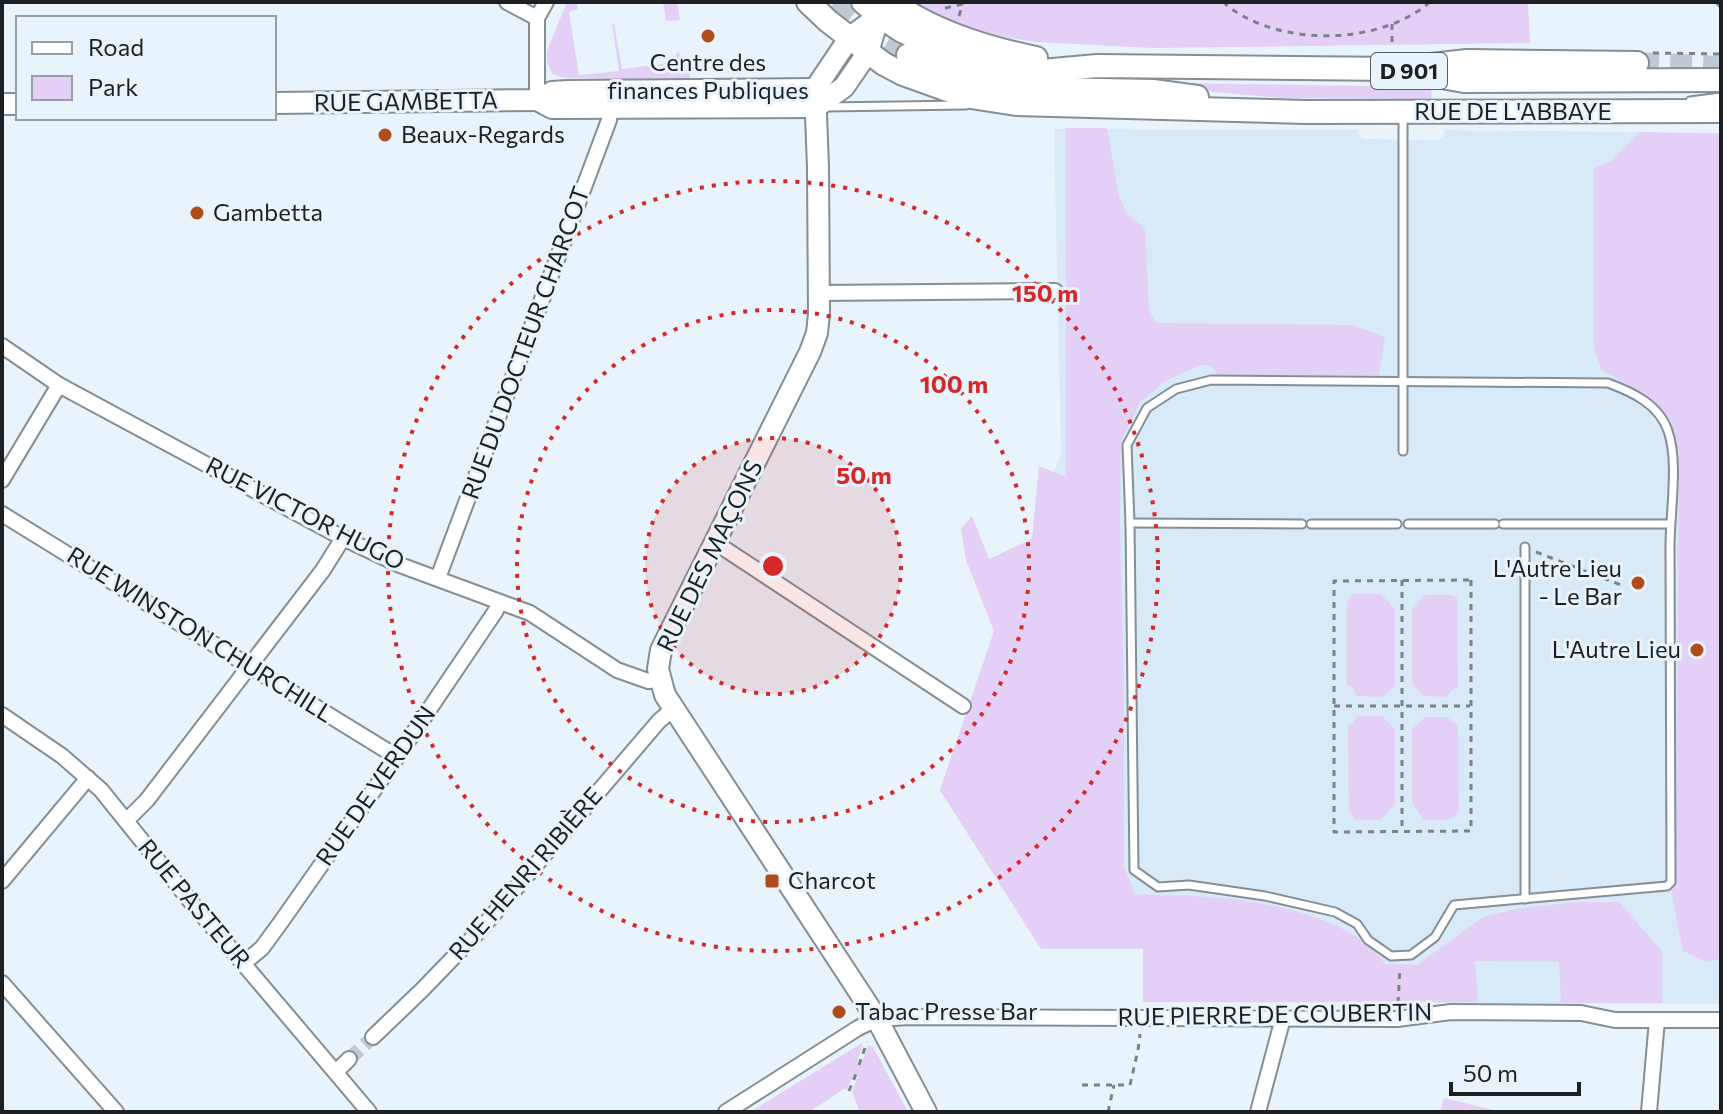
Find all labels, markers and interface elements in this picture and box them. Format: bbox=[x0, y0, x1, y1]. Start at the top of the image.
legend bbox=[16, 16, 276, 120]
marker: Centre des finances Publiques bbox=[699, 27, 717, 45]
text: Road bbox=[88, 32, 144, 61]
place label: Centre des finances Publiques bbox=[607, 47, 809, 104]
road number: D 901 bbox=[1371, 53, 1447, 89]
text: Park bbox=[88, 72, 138, 101]
street label: RUE GAMBETTA bbox=[314, 84, 498, 117]
street label: RUE DE L'ABBAYE bbox=[1414, 96, 1612, 125]
place label: Beaux-Regards bbox=[401, 119, 565, 148]
marker: Beaux-Regards bbox=[376, 126, 394, 144]
street label: RUE DU DOCTEUR CHARCOT bbox=[454, 182, 595, 503]
place label: Gambetta bbox=[213, 197, 323, 226]
marker: Gambetta bbox=[188, 204, 206, 222]
text: 150 m bbox=[1012, 278, 1078, 307]
text: 100 m bbox=[920, 369, 988, 398]
street label: RUE VICTOR HUGO bbox=[201, 450, 410, 575]
street label: RUE DES MAÇONS bbox=[650, 455, 768, 656]
text: 50 m bbox=[836, 460, 892, 489]
street label: RUE WINSTON CHURCHILL bbox=[62, 540, 339, 728]
centre of rings bbox=[759, 552, 787, 580]
place label: L'Autre Lieu - Le Bar bbox=[1493, 553, 1622, 610]
marker: L'Autre Lieu - Le Bar bbox=[1629, 574, 1647, 592]
place label: L'Autre Lieu bbox=[1552, 634, 1681, 663]
marker: L'Autre Lieu bbox=[1688, 641, 1706, 659]
street label: RUE DE VERDUN bbox=[309, 700, 441, 871]
street label: RUE HENRI RIBIÈRE bbox=[442, 781, 608, 965]
street label: RUE PASTEUR bbox=[133, 833, 257, 973]
place label: Charcot bbox=[788, 865, 876, 894]
marker: Charcot bbox=[763, 872, 781, 890]
place label: Tabac Presse Bar bbox=[855, 996, 1038, 1025]
street label: RUE PIERRE DE COUBERTIN bbox=[1117, 996, 1433, 1031]
marker: Tabac Presse Bar bbox=[830, 1003, 848, 1021]
scale bar bbox=[1451, 1046, 1579, 1096]
text: 50 m bbox=[1463, 1058, 1518, 1087]

